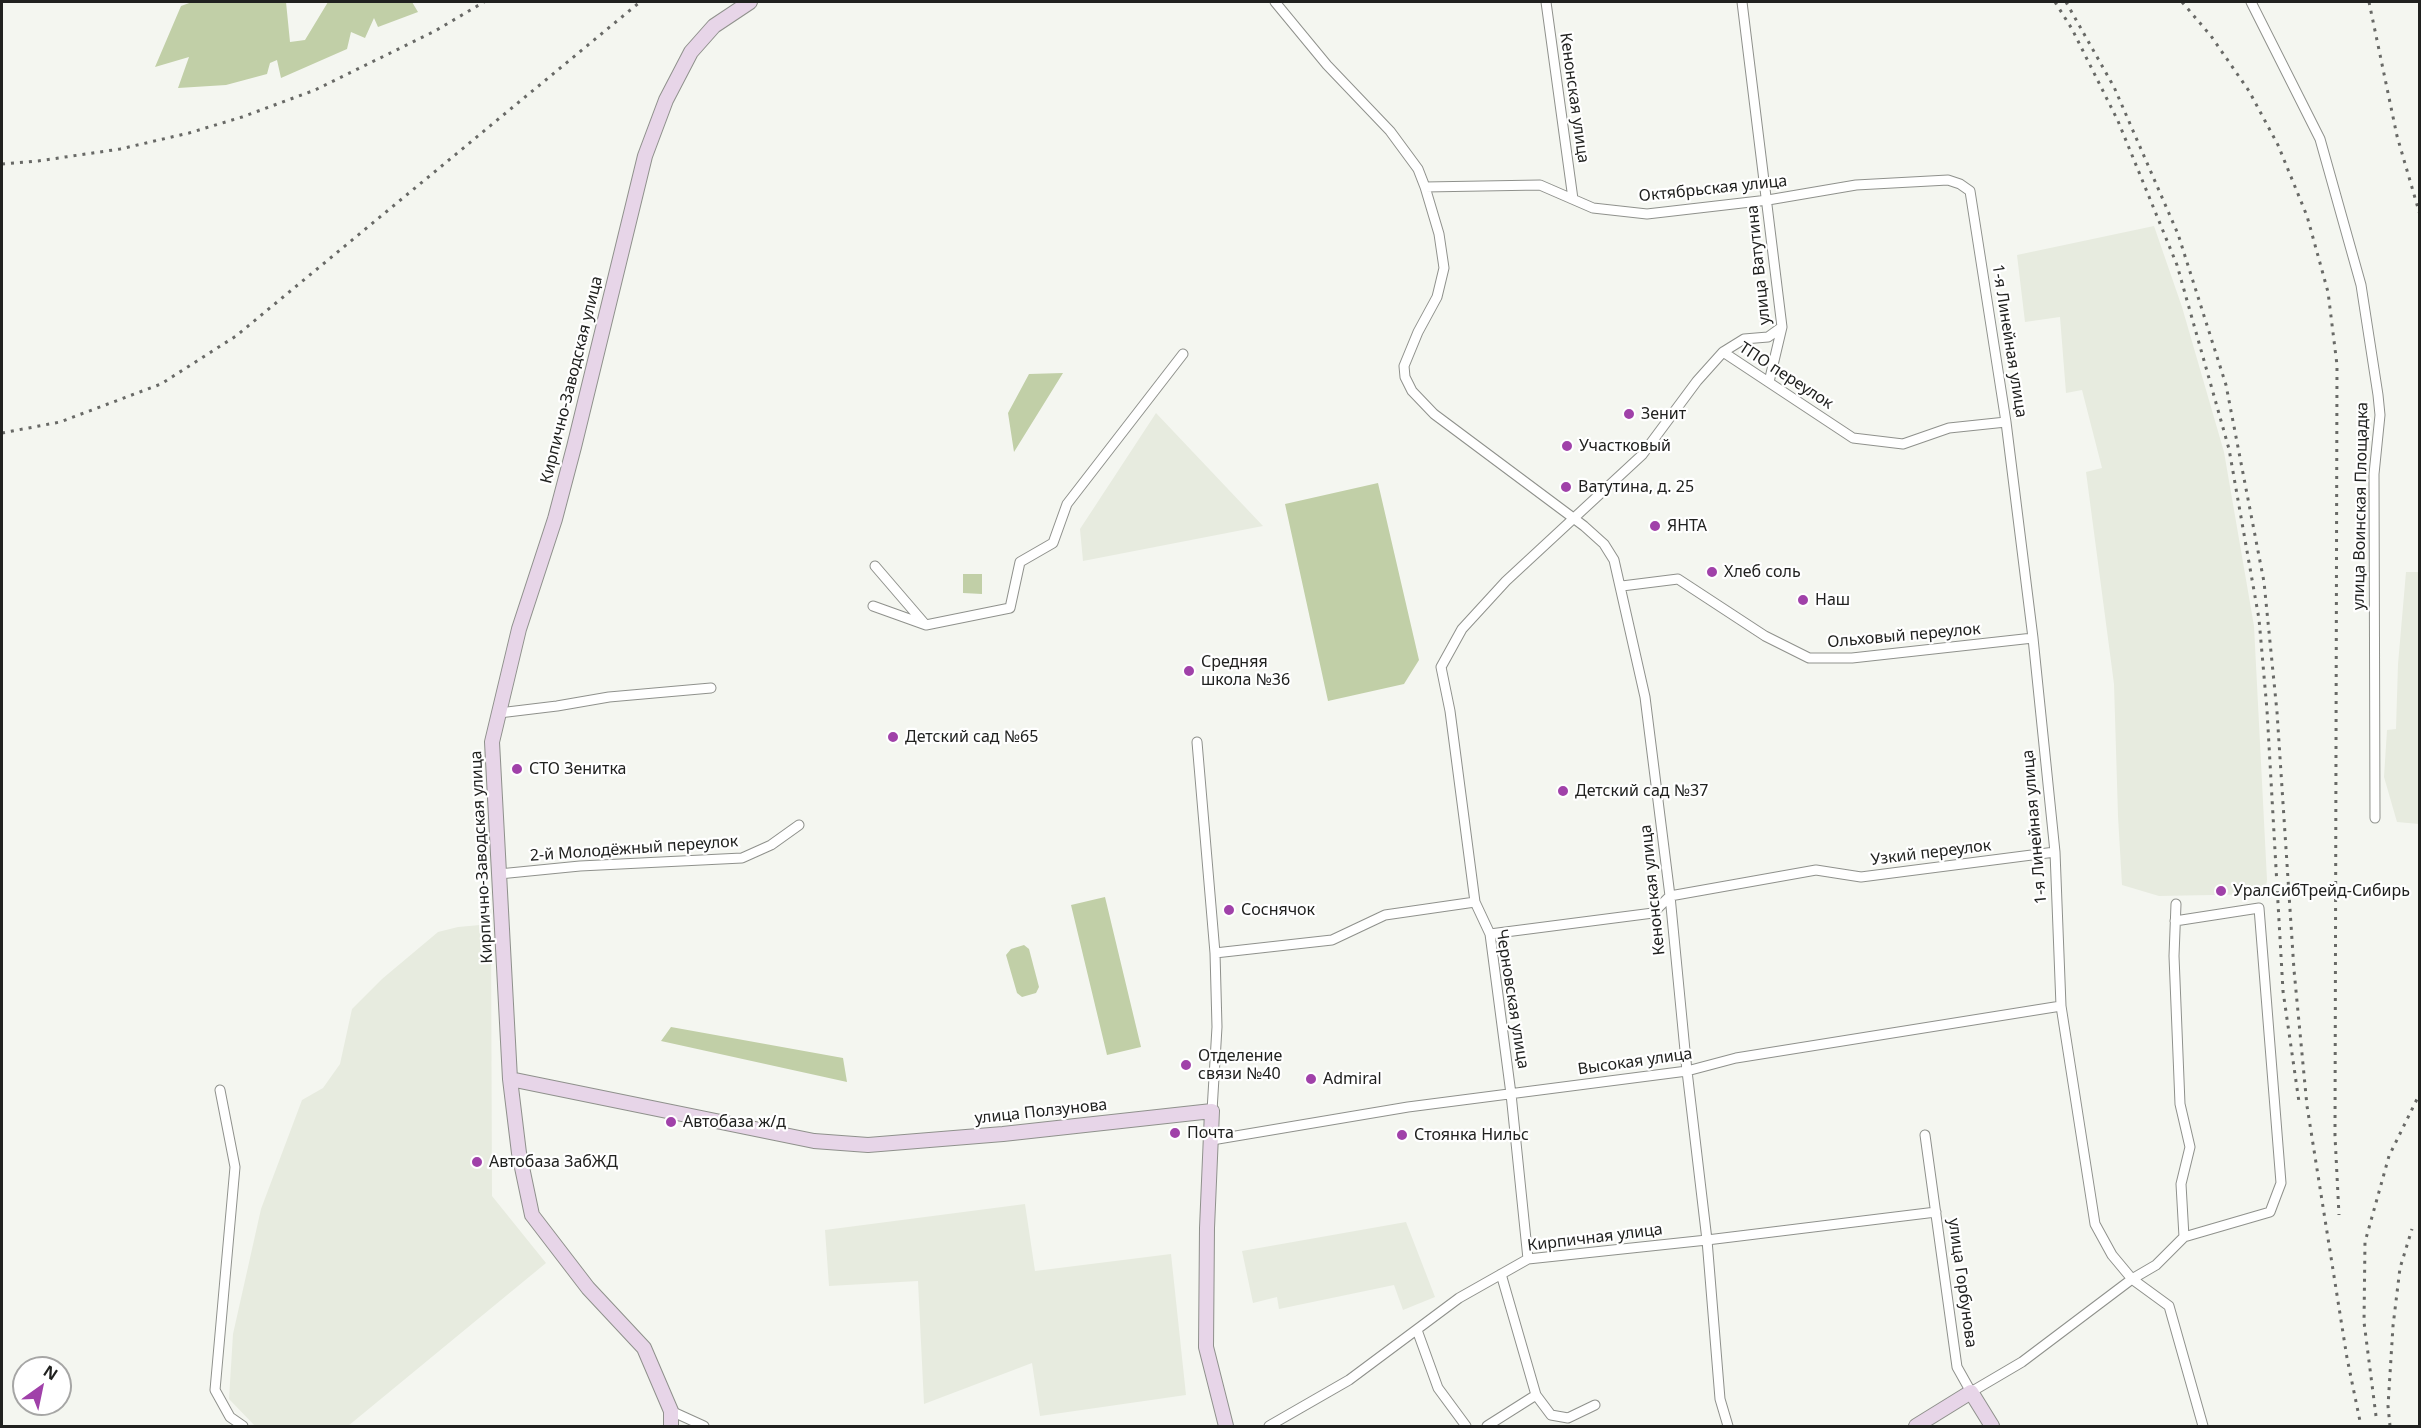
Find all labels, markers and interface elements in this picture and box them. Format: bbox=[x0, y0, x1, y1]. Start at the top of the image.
street label: Кенонская улица bbox=[1555, 32, 1593, 164]
street label: Октябрьская улица bbox=[1638, 172, 1788, 206]
street label: улица Ватутина bbox=[1743, 204, 1775, 326]
street label: 1-я Линейная улица bbox=[1987, 263, 2031, 419]
street label: Кирпично-Заводская улица bbox=[537, 274, 607, 486]
street label: ТПО переулок bbox=[1735, 338, 1837, 414]
street label: улица Воинская Площадка bbox=[2350, 402, 2372, 610]
place label: Зенит bbox=[1641, 404, 1686, 424]
marker: Зенит bbox=[1622, 407, 1636, 421]
place label: Участковый bbox=[1579, 436, 1671, 456]
marker: Участковый bbox=[1560, 439, 1574, 453]
place label: Ватутина, д. 25 bbox=[1578, 477, 1694, 497]
marker: Ватутина, д. 25 bbox=[1559, 480, 1573, 494]
place label: ЯНТА bbox=[1667, 516, 1707, 536]
marker: ЯНТА bbox=[1648, 519, 1662, 533]
place label: Хлеб соль bbox=[1724, 562, 1801, 582]
marker: Хлеб соль bbox=[1705, 565, 1719, 579]
place label: Наш bbox=[1815, 590, 1850, 610]
marker: Наш bbox=[1796, 593, 1810, 607]
street label: Ольховый переулок bbox=[1827, 620, 1981, 652]
place label: Средняя школа №36 bbox=[1201, 652, 1290, 690]
marker: Средняя школа №36 bbox=[1182, 664, 1196, 678]
place label: Детский сад №65 bbox=[905, 727, 1038, 747]
marker: Детский сад №65 bbox=[886, 730, 900, 744]
street label: 1-я Линейная улица bbox=[2019, 749, 2051, 905]
street label: Кирпично-Заводская улица bbox=[467, 750, 497, 964]
place label: СТО Зенитка bbox=[529, 759, 626, 779]
marker: СТО Зенитка bbox=[510, 762, 524, 776]
place label: Детский сад №37 bbox=[1575, 781, 1708, 801]
marker: Детский сад №37 bbox=[1556, 784, 1570, 798]
street label: Кенонская улица bbox=[1637, 824, 1669, 956]
street label: 2-й Молодёжный переулок bbox=[529, 832, 739, 866]
street label: Узкий переулок bbox=[1870, 836, 1992, 870]
place label: УралСибТрейд-Сибирь bbox=[2233, 881, 2410, 901]
marker: УралСибТрейд-Сибирь bbox=[2214, 884, 2228, 898]
place label: Соснячок bbox=[1241, 900, 1315, 920]
marker: Соснячок bbox=[1222, 903, 1236, 917]
street label: Черновская улица bbox=[1491, 928, 1533, 1070]
street label: Высокая улица bbox=[1576, 1044, 1694, 1080]
place label: Отделение связи №40 bbox=[1198, 1046, 1282, 1084]
marker: Отделение связи №40 bbox=[1179, 1058, 1193, 1072]
place label: Admiral bbox=[1323, 1069, 1382, 1089]
marker: Admiral bbox=[1304, 1072, 1318, 1086]
street label: улица Ползунова bbox=[974, 1095, 1108, 1129]
place label: Автобаза ж/д bbox=[683, 1112, 786, 1132]
marker: Автобаза ж/д bbox=[664, 1115, 678, 1129]
place label: Почта bbox=[1187, 1123, 1234, 1143]
place label: Стоянка Нильс bbox=[1414, 1125, 1529, 1145]
marker: Почта bbox=[1168, 1126, 1182, 1140]
marker: Стоянка Нильс bbox=[1395, 1128, 1409, 1142]
place label: Автобаза ЗабЖД bbox=[489, 1152, 618, 1172]
marker: Автобаза ЗабЖД bbox=[470, 1155, 484, 1169]
street label: улица Горбунова bbox=[1943, 1217, 1981, 1349]
street label: Кирпичная улица bbox=[1526, 1220, 1664, 1256]
north arrow bbox=[12, 1356, 72, 1416]
text: N bbox=[39, 1360, 62, 1385]

